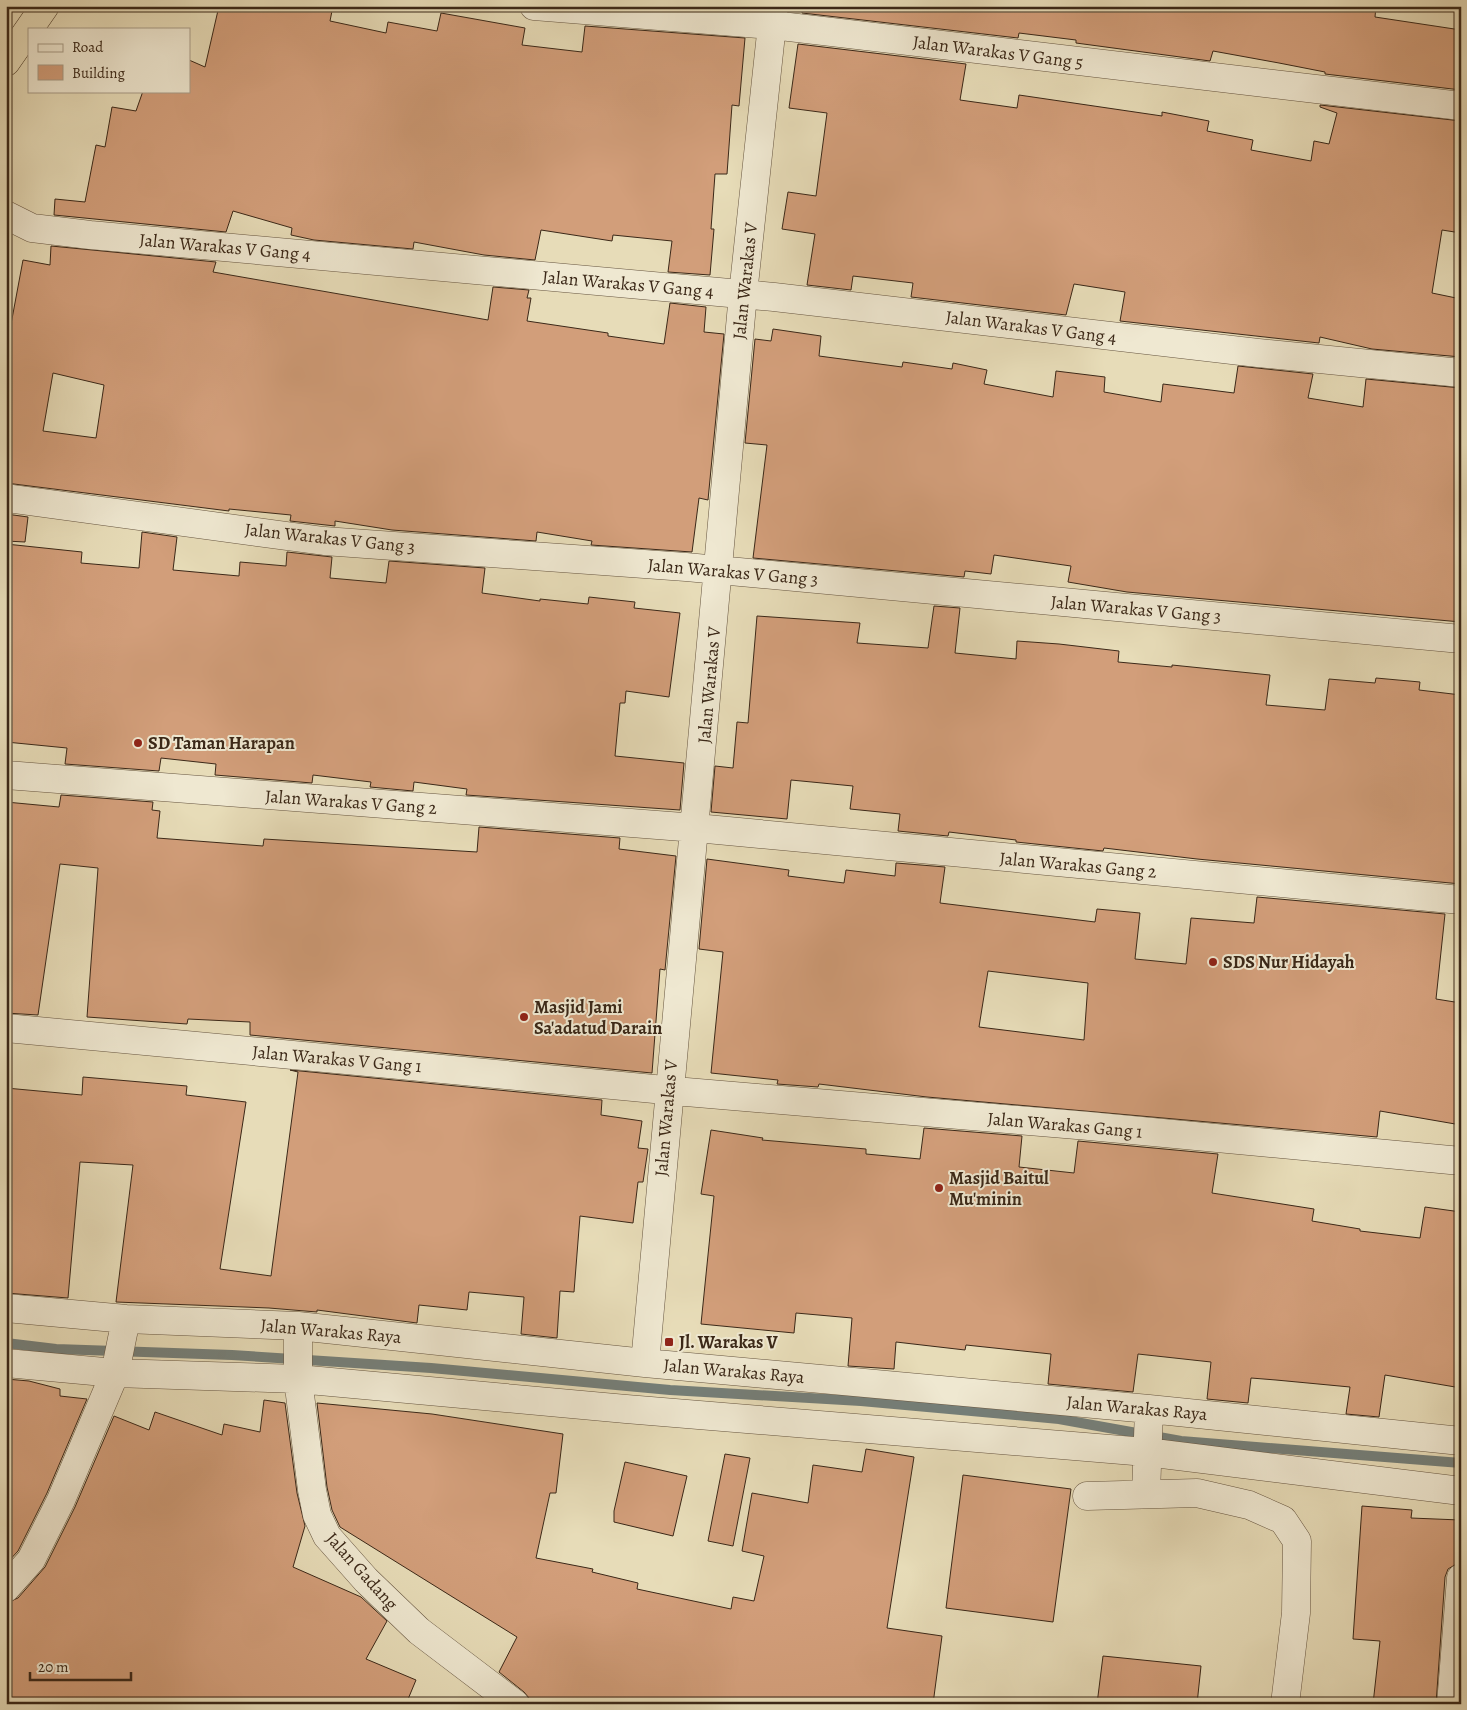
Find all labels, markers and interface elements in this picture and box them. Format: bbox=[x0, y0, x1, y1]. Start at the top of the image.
legend bbox=[28, 28, 190, 92]
street label: Jalan Warakas V Gang 5 bbox=[911, 30, 1085, 74]
text: Road bbox=[72, 37, 104, 57]
text: Building bbox=[72, 63, 125, 83]
street label: Jalan Warakas V bbox=[727, 221, 763, 341]
street label: Jalan Warakas V Gang 4 bbox=[138, 228, 312, 266]
street label: Jalan Warakas V Gang 4 bbox=[541, 265, 715, 303]
street label: Jalan Warakas V Gang 4 bbox=[944, 305, 1118, 349]
street label: Jalan Warakas V Gang 3 bbox=[244, 517, 416, 559]
street label: Jalan Warakas V Gang 3 bbox=[647, 553, 819, 591]
street label: Jalan Warakas V Gang 3 bbox=[1050, 590, 1222, 628]
street label: Jalan Warakas V bbox=[692, 625, 726, 745]
place label: SD Taman Harapan bbox=[148, 731, 295, 755]
marker: SD Taman Harapan bbox=[132, 737, 144, 749]
street label: Jalan Warakas V Gang 2 bbox=[264, 784, 438, 820]
street label: Jalan Warakas Gang 2 bbox=[998, 846, 1158, 884]
place label: SDS Nur Hidayah bbox=[1223, 950, 1355, 974]
marker: SDS Nur Hidayah bbox=[1207, 956, 1219, 968]
place label: Masjid Jami Sa'adatud Darain bbox=[534, 995, 662, 1040]
marker: Masjid Jami Sa'adatud Darain bbox=[518, 1011, 530, 1023]
street label: Jalan Warakas V Gang 1 bbox=[251, 1040, 423, 1078]
street label: Jalan Warakas V bbox=[649, 1058, 683, 1178]
street label: Jalan Warakas Gang 1 bbox=[987, 1106, 1143, 1144]
place label: Masjid Baitul Mu'minin bbox=[949, 1166, 1049, 1211]
marker: Masjid Baitul Mu'minin bbox=[933, 1182, 945, 1194]
street label: Jalan Warakas Raya bbox=[260, 1313, 403, 1349]
place label: Jl. Warakas V bbox=[679, 1330, 779, 1354]
marker: Jl. Warakas V bbox=[663, 1336, 675, 1348]
street label: Jalan Warakas Raya bbox=[663, 1353, 806, 1389]
street label: Jalan Warakas Raya bbox=[1066, 1390, 1209, 1426]
street label: Jalan Gadang bbox=[321, 1527, 403, 1615]
scale bar bbox=[30, 1650, 131, 1682]
text: 20 m bbox=[38, 1657, 69, 1677]

